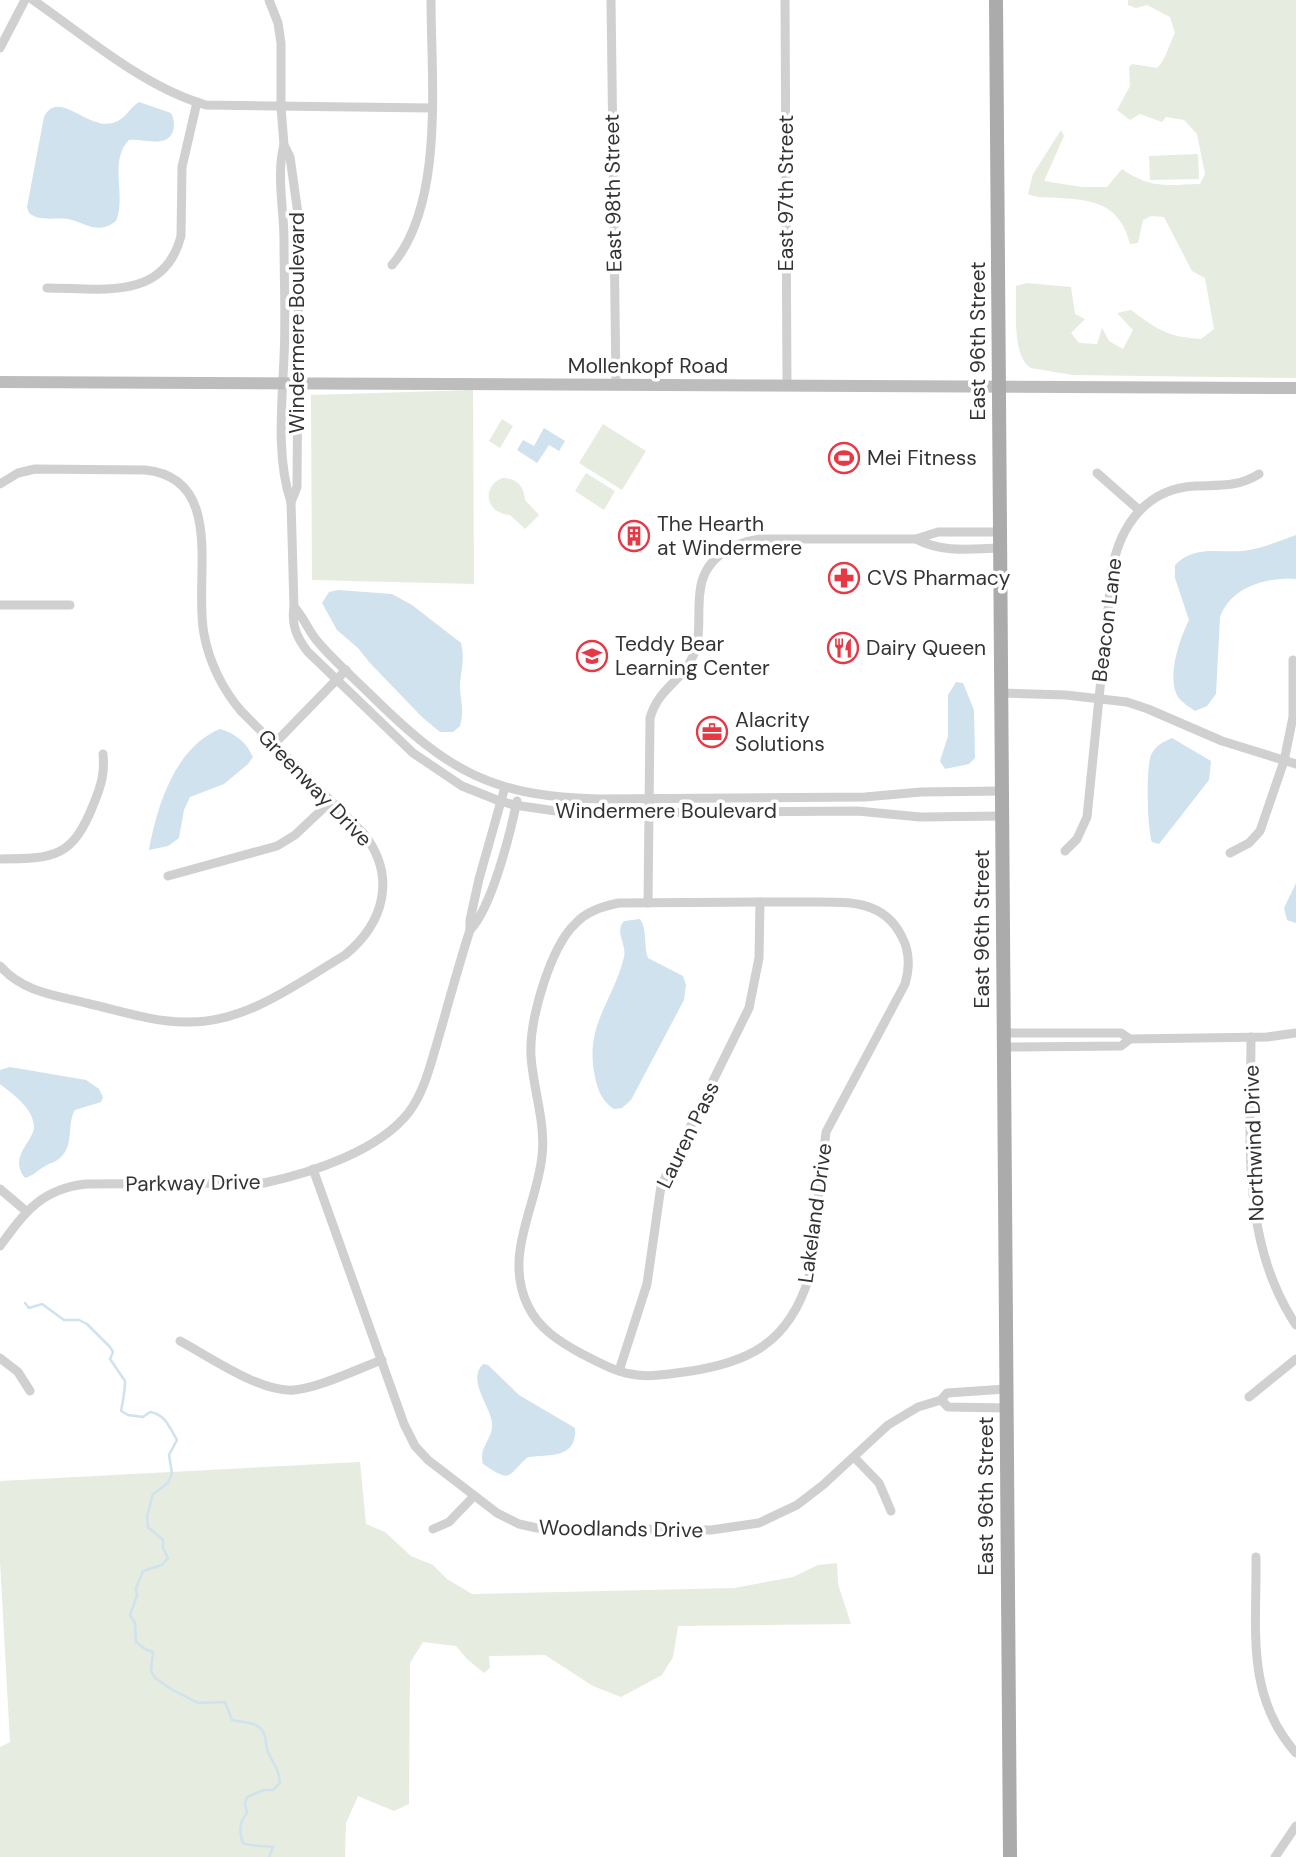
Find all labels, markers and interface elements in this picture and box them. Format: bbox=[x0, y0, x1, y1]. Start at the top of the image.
street label: East 98th Street bbox=[598, 114, 628, 272]
street label: East 97th Street bbox=[772, 115, 800, 271]
street label: Windermere Boulevard bbox=[283, 212, 311, 434]
street label: East 96th Street bbox=[964, 262, 992, 420]
street label: Mollenkopf Road bbox=[568, 352, 728, 380]
sports icon: Mei Fitness bbox=[827, 441, 861, 475]
place label: Mei Fitness bbox=[867, 444, 977, 472]
place label: The Hearth at Windermere bbox=[657, 510, 802, 562]
building icon: The Hearth at Windermere bbox=[617, 519, 651, 553]
street label: Beacon Lane bbox=[1086, 556, 1128, 684]
pharmacy icon: CVS Pharmacy bbox=[827, 561, 861, 595]
place label: CVS Pharmacy bbox=[867, 564, 1011, 592]
place label: Teddy Bear Learning Center bbox=[615, 630, 770, 682]
restaurant icon: Dairy Queen bbox=[826, 631, 860, 665]
place label: Dairy Queen bbox=[866, 634, 986, 662]
school or university icon: Teddy Bear Learning Center bbox=[575, 639, 609, 673]
place label: Alacrity Solutions bbox=[735, 706, 825, 758]
office icon: Alacrity Solutions bbox=[695, 715, 729, 749]
street label: Greenway Drive bbox=[252, 723, 378, 853]
street label: Windermere Boulevard bbox=[555, 797, 777, 825]
street label: East 96th Street bbox=[968, 850, 996, 1008]
street label: Northwind Drive bbox=[1237, 1064, 1271, 1222]
street label: Lauren Pass bbox=[650, 1077, 726, 1193]
street label: Lakeland Drive bbox=[791, 1141, 839, 1285]
street label: Parkway Drive bbox=[125, 1168, 261, 1198]
street label: East 96th Street bbox=[972, 1417, 1000, 1575]
street label: Woodlands Drive bbox=[539, 1514, 704, 1544]

